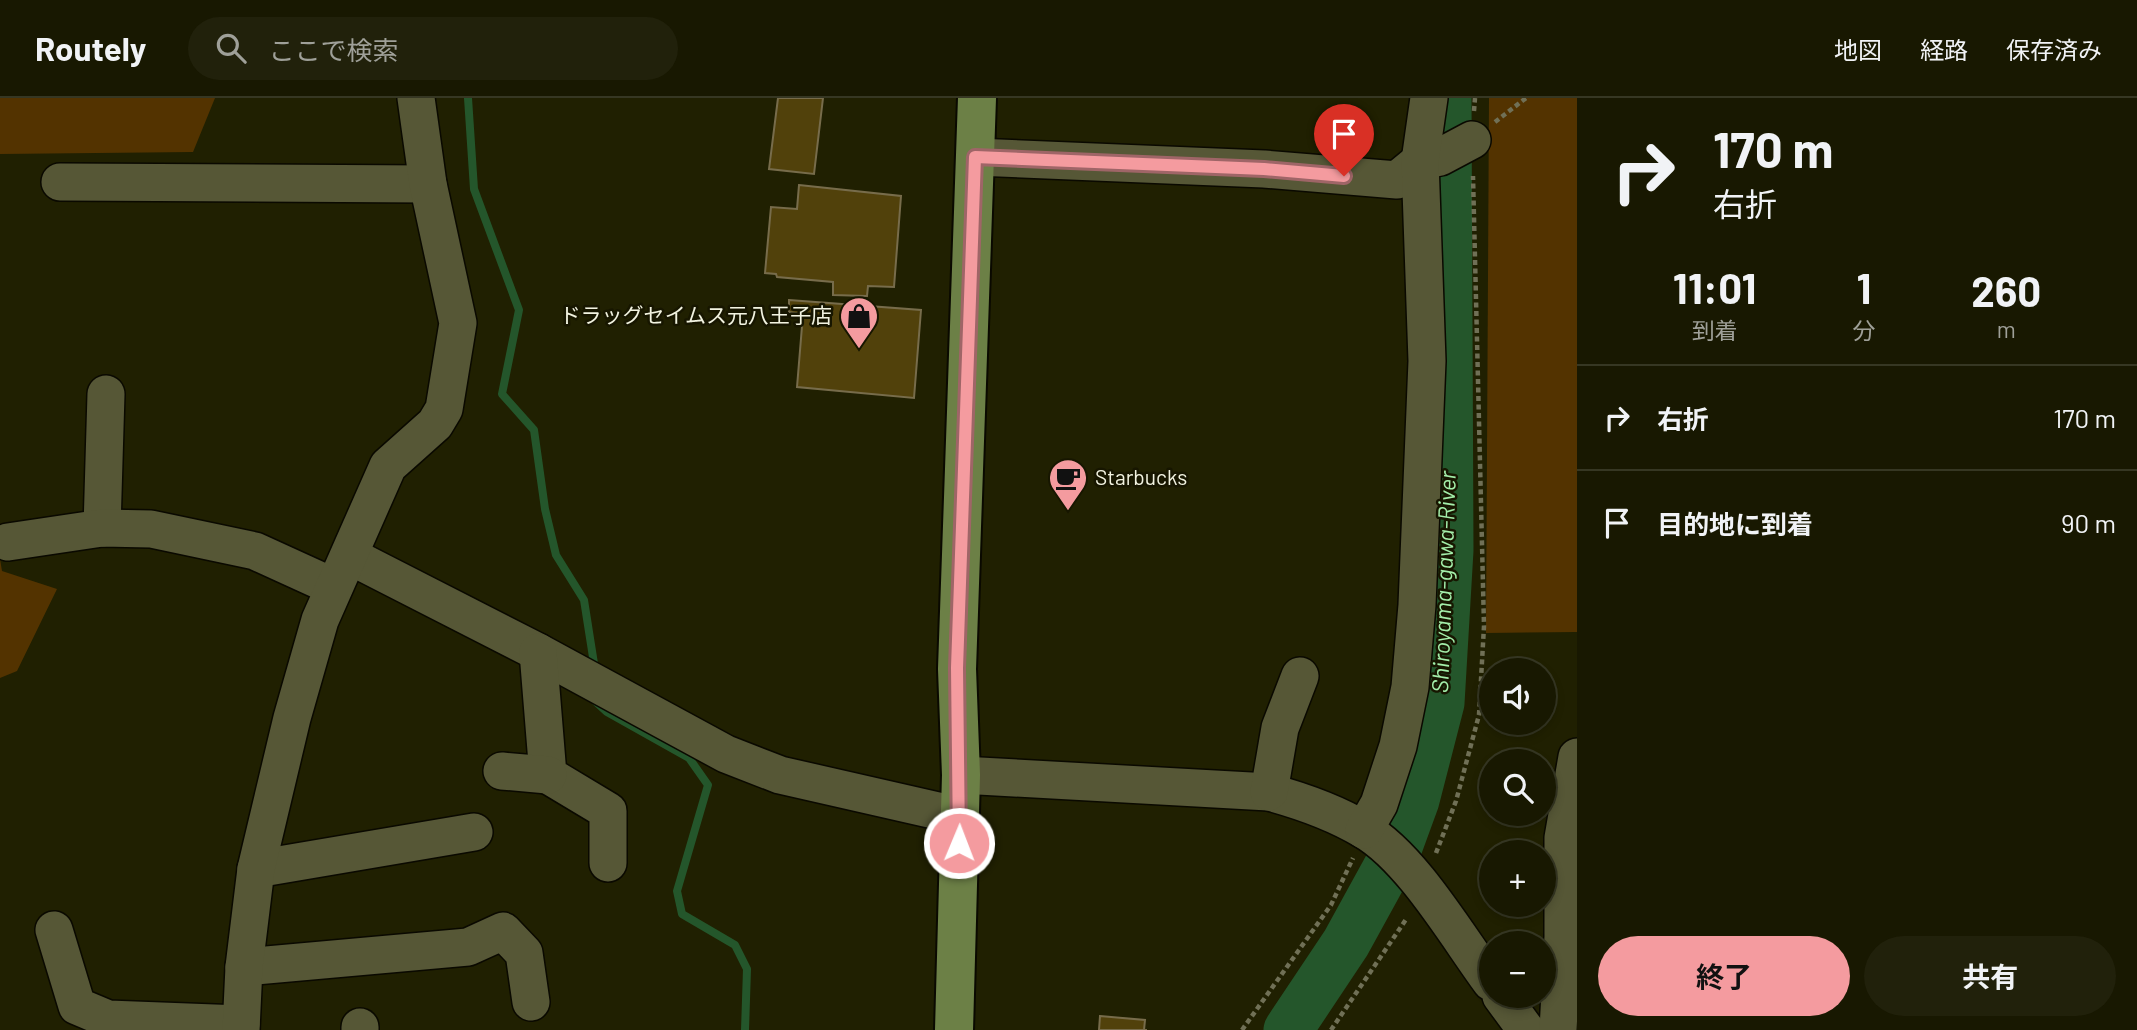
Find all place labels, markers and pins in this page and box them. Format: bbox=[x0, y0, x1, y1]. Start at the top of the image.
pin bbox=[1314, 104, 1374, 176]
shop icon: ドラッグセイムス元八王子店 bbox=[838, 295, 880, 350]
place label: ドラッグセイムス元八王子店 bbox=[559, 302, 832, 327]
cafe icon: Starbucks bbox=[1047, 457, 1089, 512]
place label: Starbucks bbox=[1095, 464, 1187, 489]

